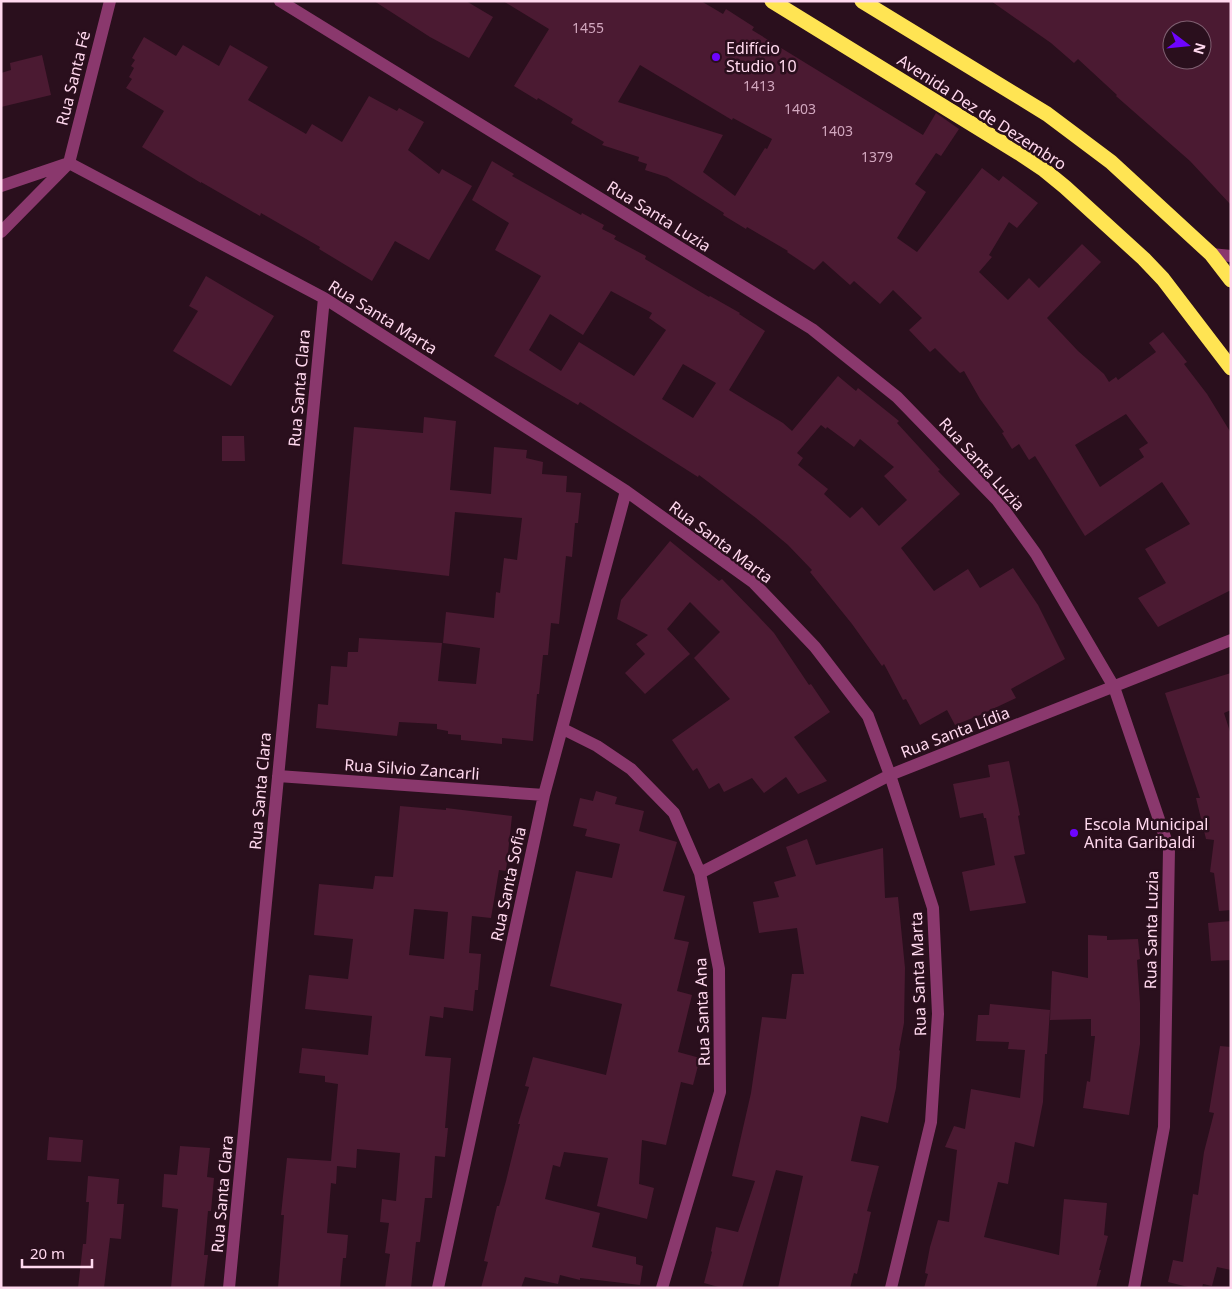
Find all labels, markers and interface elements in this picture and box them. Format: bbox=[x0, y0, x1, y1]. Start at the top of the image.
house number: 1455 bbox=[572, 18, 604, 37]
north arrow bbox=[1162, 20, 1212, 70]
street label: Rua Santa Fé bbox=[51, 28, 95, 128]
place label: Edifício Studio 10 bbox=[726, 37, 797, 77]
text: N bbox=[1189, 41, 1211, 57]
street label: Avenida Dez de Dezembro bbox=[893, 49, 1071, 175]
marker: Edifício Studio 10 bbox=[710, 51, 722, 63]
house number: 1413 bbox=[743, 76, 775, 95]
house number: 1403 bbox=[784, 99, 816, 118]
house number: 1403 bbox=[821, 121, 853, 140]
house number: 1379 bbox=[861, 147, 893, 166]
street label: Rua Santa Luzia bbox=[603, 175, 715, 257]
street label: Rua Santa Marta bbox=[324, 275, 442, 359]
street label: Rua Santa Clara bbox=[283, 328, 315, 448]
street label: Rua Santa Luzia bbox=[934, 413, 1030, 515]
street label: Rua Santa Marta bbox=[665, 496, 777, 588]
street label: Rua Santa Lídia bbox=[897, 701, 1013, 763]
street label: Rua Santa Clara bbox=[244, 731, 276, 851]
street label: Rua Silvio Zancarli bbox=[344, 753, 480, 785]
place label: Escola Municipal Anita Garibaldi bbox=[1084, 813, 1208, 853]
street label: Rua Santa Sofia bbox=[485, 825, 531, 943]
marker: Escola Municipal Anita Garibaldi bbox=[1068, 827, 1080, 839]
street label: Rua Santa Luzia bbox=[1139, 871, 1163, 989]
street label: Rua Santa Marta bbox=[905, 911, 931, 1037]
street label: Rua Santa Ana bbox=[689, 957, 715, 1067]
street label: Rua Santa Clara bbox=[206, 1134, 238, 1254]
scale bar bbox=[22, 1236, 92, 1268]
text: 20 m bbox=[30, 1243, 65, 1263]

